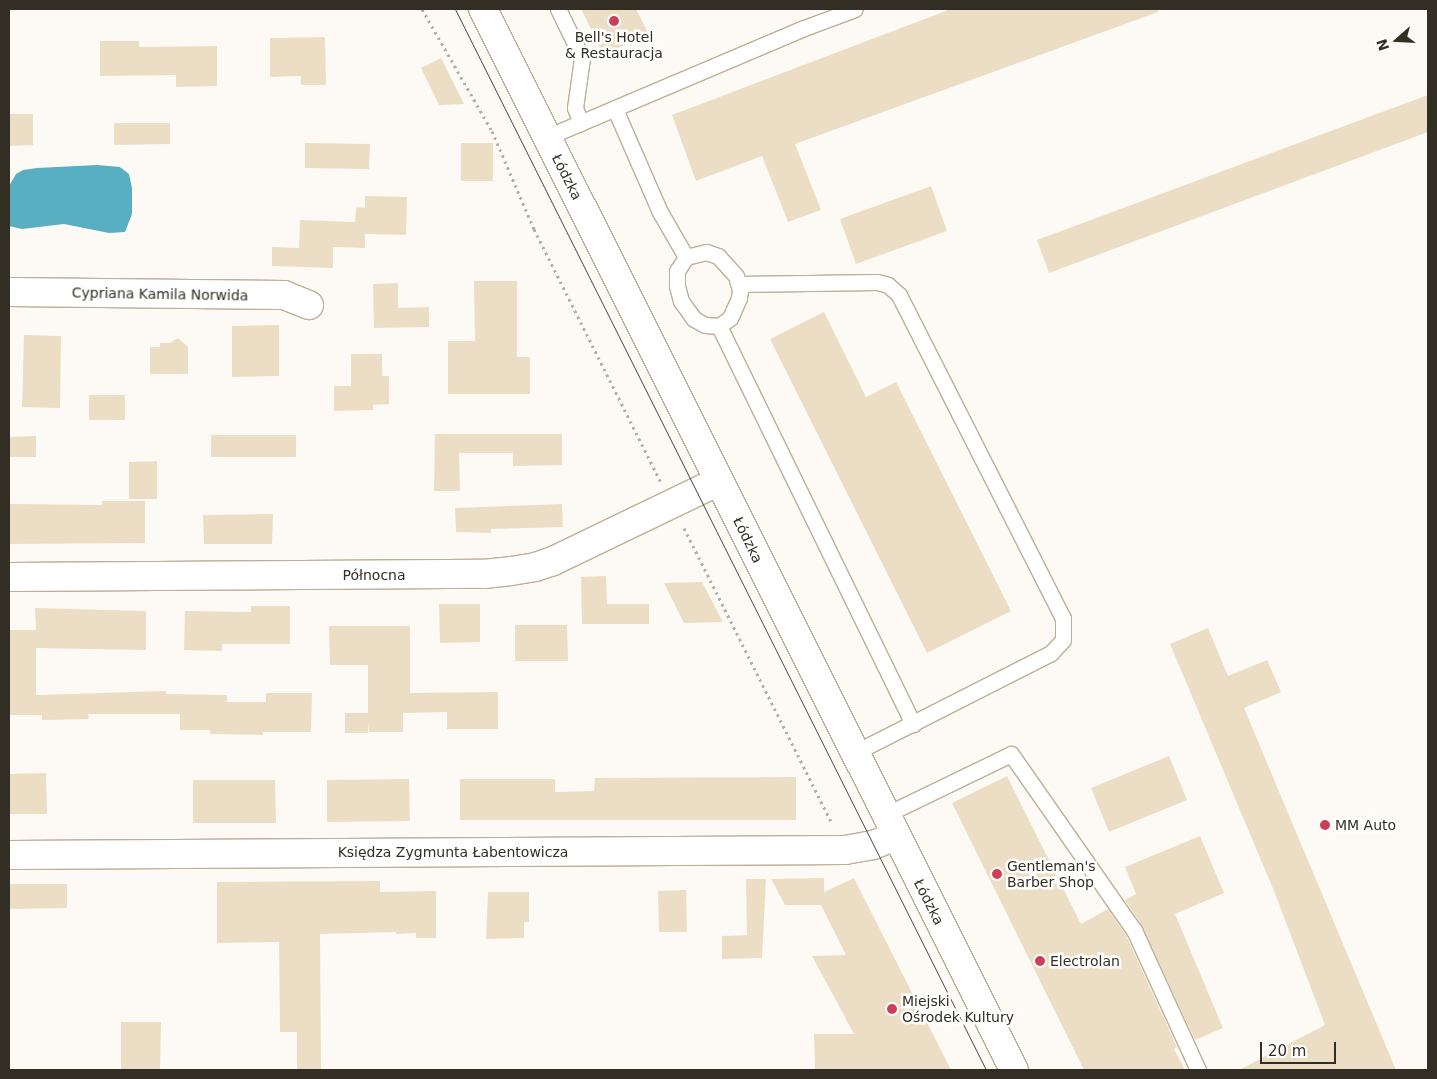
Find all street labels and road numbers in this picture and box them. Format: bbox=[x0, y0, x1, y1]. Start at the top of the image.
street label: Łódzka bbox=[548, 151, 586, 203]
street label: Cypriana Kamila Norwida bbox=[72, 284, 248, 304]
street label: Łódzka bbox=[730, 514, 766, 566]
street label: Północna bbox=[342, 567, 406, 583]
street label: Księdza Zygmunta Łabentowicza bbox=[338, 844, 568, 860]
street label: Łódzka bbox=[910, 876, 948, 928]

